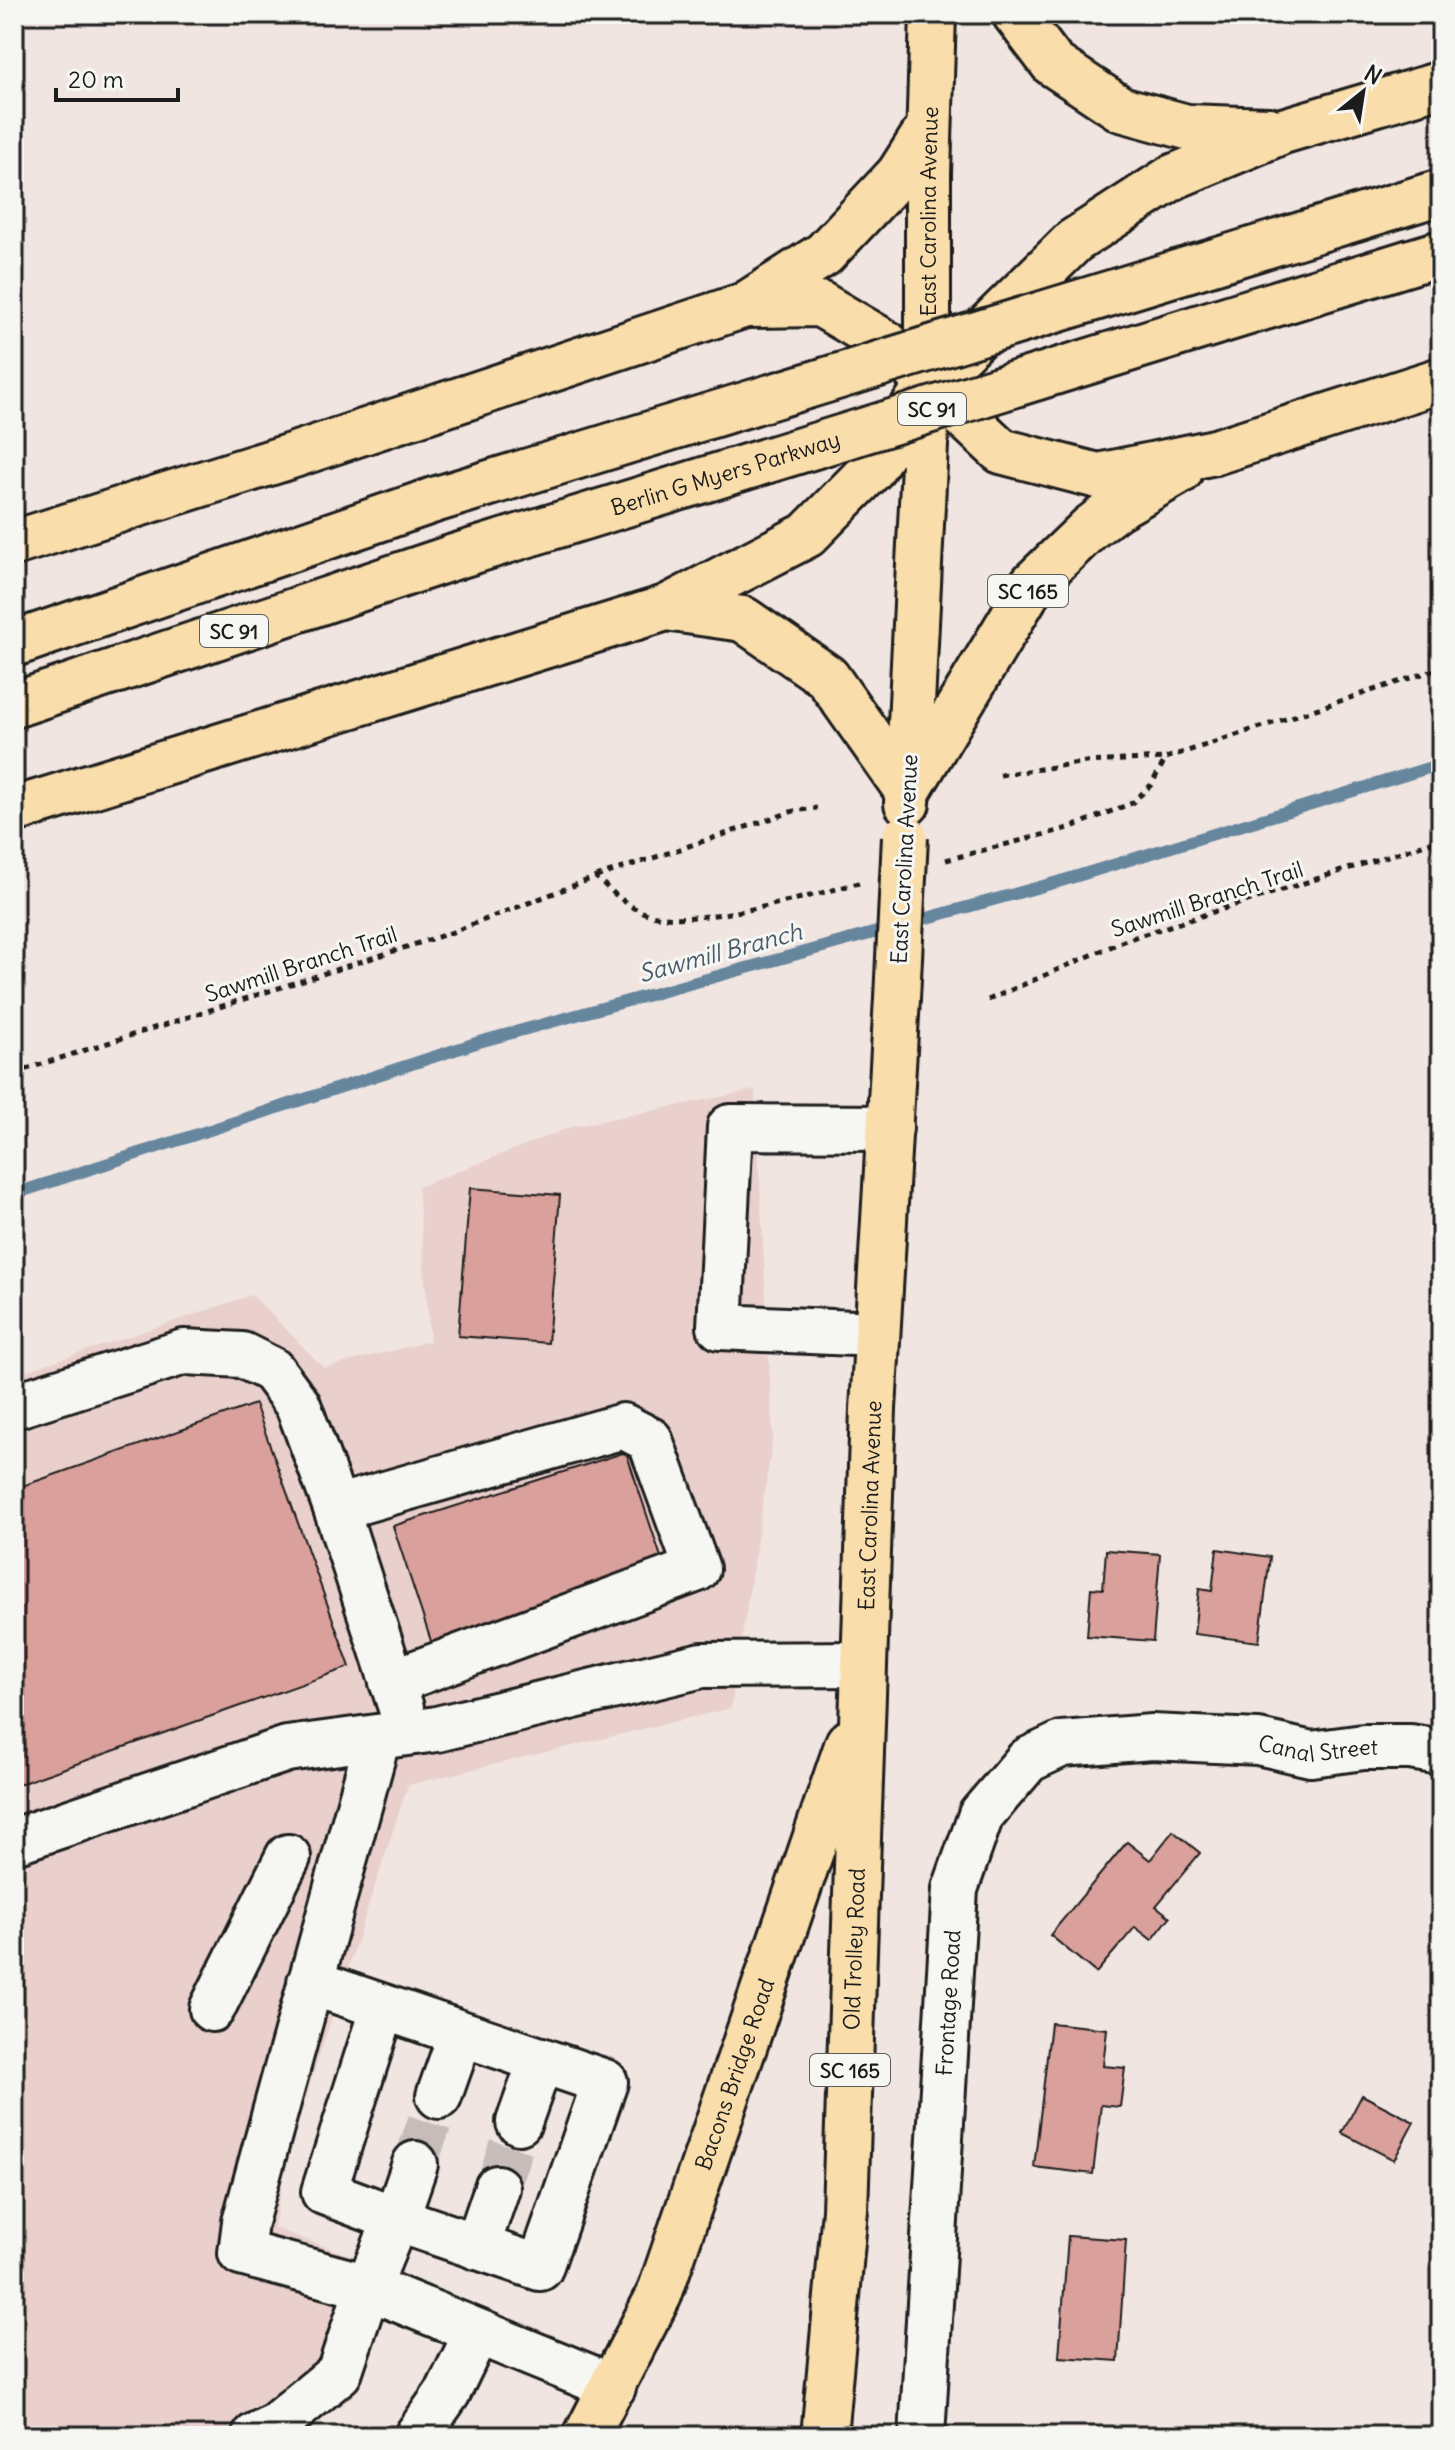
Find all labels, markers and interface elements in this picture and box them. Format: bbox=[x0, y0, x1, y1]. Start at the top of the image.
scale bar bbox=[56, 52, 178, 102]
north arrow bbox=[1323, 52, 1403, 132]
text: N bbox=[1359, 59, 1387, 91]
text: 20 m bbox=[68, 64, 124, 94]
street label: East Carolina Avenue bbox=[914, 106, 944, 317]
road number: SC 91 bbox=[898, 393, 966, 425]
street label: Berlin G Myers Parkway bbox=[607, 425, 843, 522]
road number: SC 165 bbox=[988, 575, 1068, 607]
road number: SC 91 bbox=[200, 615, 268, 647]
street label: East Carolina Avenue bbox=[885, 753, 923, 965]
street label: Sawmill Branch Trail bbox=[1108, 855, 1306, 943]
water label: Sawmill Branch bbox=[635, 916, 806, 988]
street label: Sawmill Branch Trail bbox=[202, 920, 400, 1008]
street label: East Carolina Avenue bbox=[852, 1400, 887, 1611]
street label: Canal Street bbox=[1256, 1728, 1378, 1768]
street label: Old Trolley Road bbox=[837, 1867, 871, 2031]
street label: Frontage Road bbox=[930, 1929, 967, 2077]
street label: Bacons Bridge Road bbox=[689, 1975, 780, 2174]
road number: SC 165 bbox=[810, 2054, 890, 2086]

